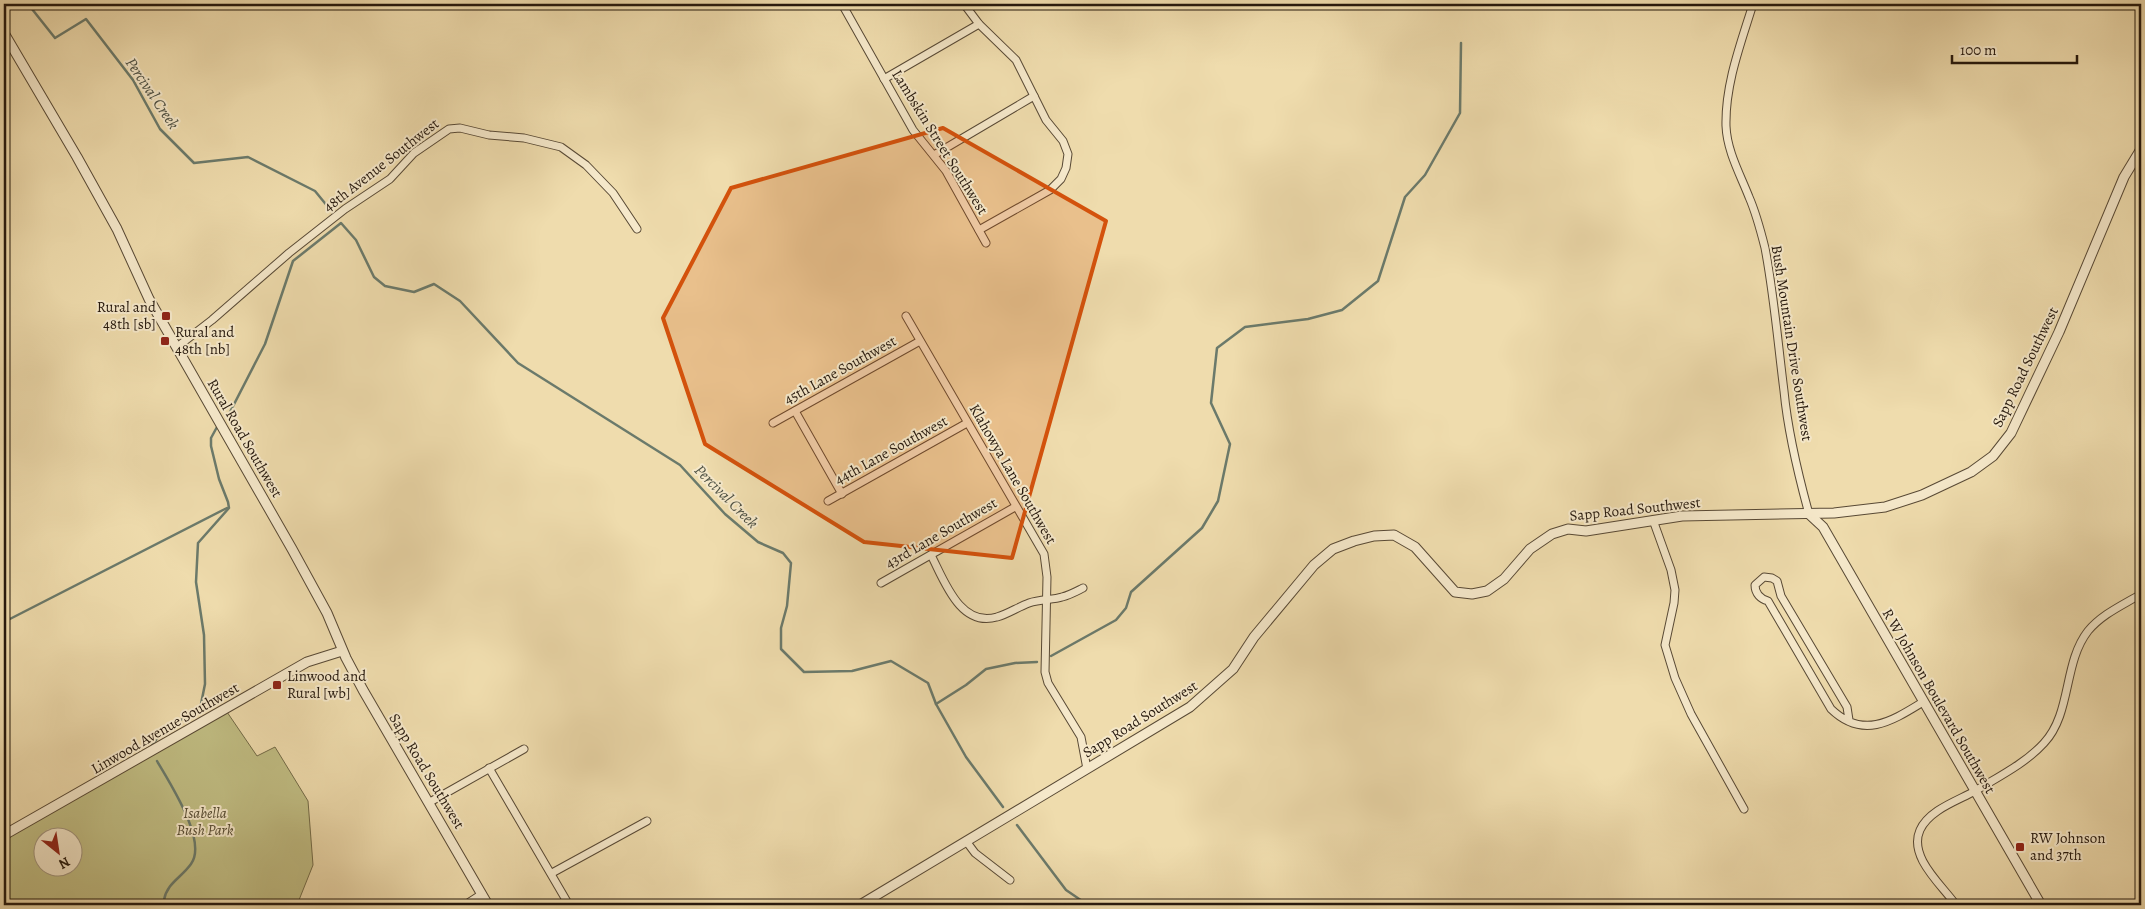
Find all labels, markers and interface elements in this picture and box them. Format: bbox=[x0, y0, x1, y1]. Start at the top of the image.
scale bar bbox=[1952, 32, 2078, 64]
text: 100 m bbox=[1960, 40, 1997, 60]
water label: Percival Creek bbox=[120, 53, 184, 134]
street label: Lambskin Street Southwest bbox=[887, 66, 993, 218]
street label: 48th Avenue Southwest bbox=[319, 114, 443, 216]
street label: Bush Mountain Drive Southwest bbox=[1767, 244, 1817, 443]
place label: Rural and 48th [sb] bbox=[97, 297, 157, 334]
street label: Sapp Road Southwest bbox=[1987, 303, 2063, 431]
marker: Rural and 48th [sb] bbox=[160, 310, 172, 322]
place label: Rural and 48th [nb] bbox=[175, 322, 235, 359]
street label: 45th Lane Southwest bbox=[780, 331, 900, 409]
marker: Rural and 48th [nb] bbox=[159, 335, 171, 347]
street label: Rural Road Southwest bbox=[203, 375, 287, 501]
street label: Klahowya Lane Southwest bbox=[965, 400, 1061, 548]
street label: 44th Lane Southwest bbox=[831, 411, 951, 489]
water label: Percival Creek bbox=[689, 460, 763, 534]
street label: Sapp Road Southwest bbox=[1569, 492, 1702, 526]
street label: 43rd Lane Southwest bbox=[881, 493, 1001, 573]
street label: R W Johnson Boulevard Southwest bbox=[1878, 605, 2000, 797]
place label: Linwood and Rural [wb] bbox=[287, 666, 367, 703]
street label: Sapp Road Southwest bbox=[1079, 676, 1201, 762]
street label: Linwood Avenue Southwest bbox=[87, 677, 243, 779]
marker: Linwood and Rural [wb] bbox=[271, 679, 283, 691]
street label: Sapp Road Southwest bbox=[385, 709, 469, 833]
park label: Isabella Bush Park bbox=[177, 803, 234, 840]
north arrow bbox=[32, 826, 82, 876]
place label: RW Johnson and 37th bbox=[2030, 828, 2105, 865]
marker: RW Johnson and 37th bbox=[2014, 841, 2026, 853]
text: N bbox=[55, 852, 73, 874]

